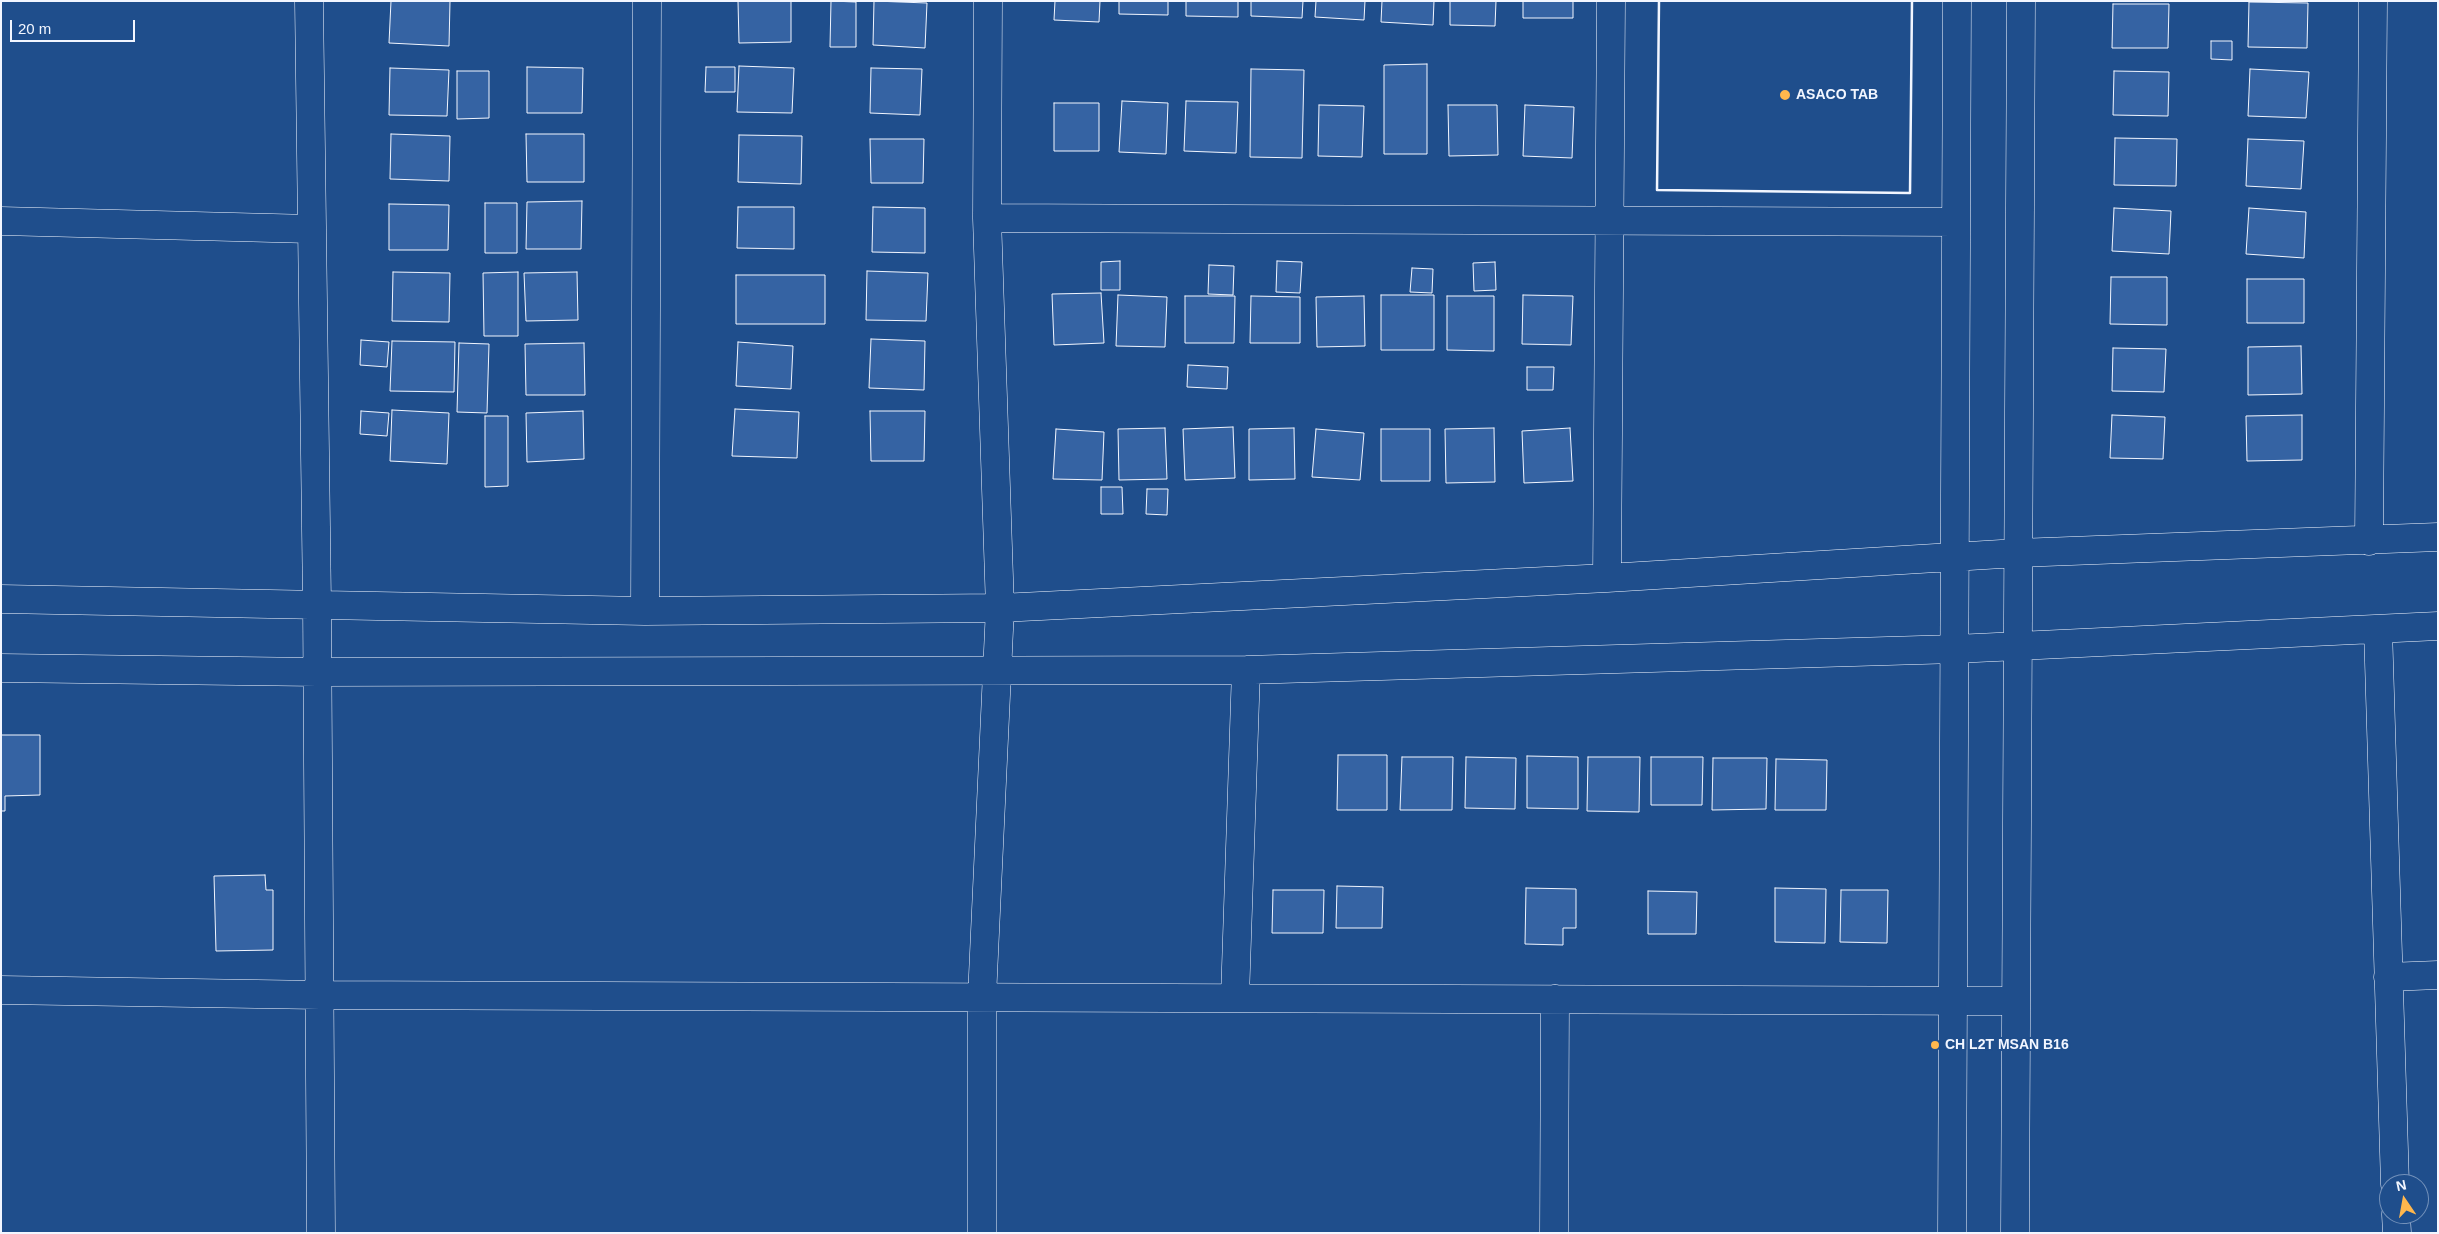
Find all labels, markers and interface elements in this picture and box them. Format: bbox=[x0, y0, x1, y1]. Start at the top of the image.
scale bar bbox=[12, 10, 138, 42]
text: 20 m bbox=[18, 20, 51, 37]
place label: ASACO TAB bbox=[1796, 87, 1878, 103]
marker: ASACO TAB bbox=[1778, 88, 1792, 102]
place label: CH L2T MSAN B16 bbox=[1945, 1037, 2069, 1053]
marker: CH L2T MSAN B16 bbox=[1929, 1039, 1941, 1051]
north arrow bbox=[2379, 1174, 2429, 1224]
text: N bbox=[2394, 1176, 2408, 1194]

